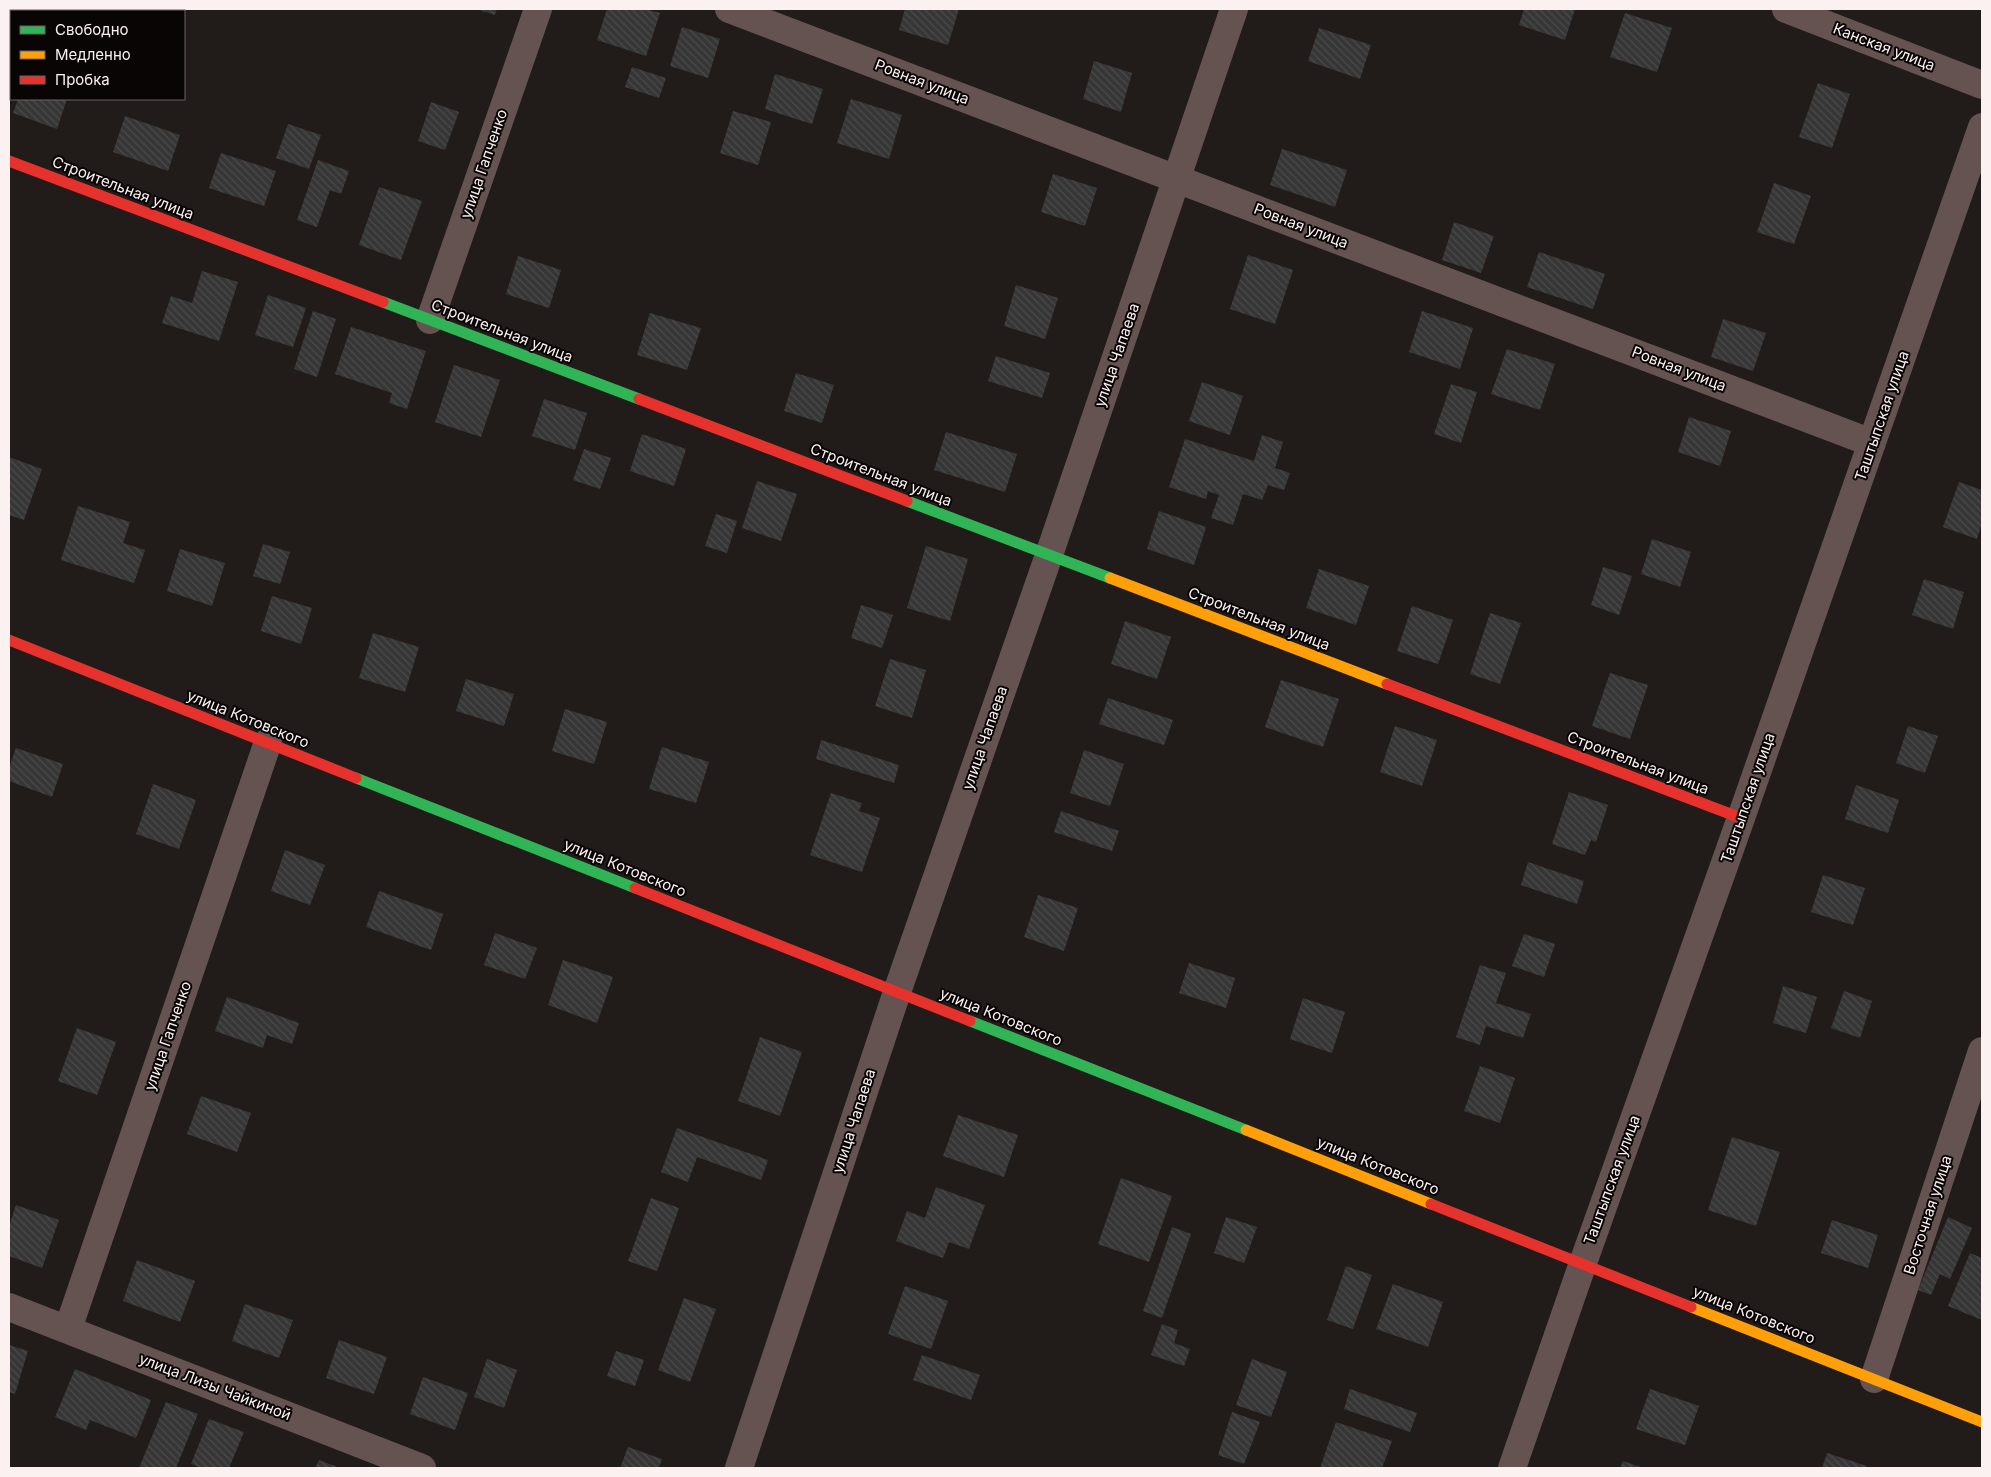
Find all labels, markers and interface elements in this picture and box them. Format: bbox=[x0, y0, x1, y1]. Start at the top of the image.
legend bbox=[10, 10, 185, 100]
street label: Канская улица bbox=[1831, 18, 1938, 75]
text: Свободно bbox=[55, 20, 129, 39]
text: Медленно bbox=[55, 45, 131, 64]
street label: Ровная улица bbox=[872, 55, 972, 108]
text: Пробка bbox=[55, 70, 110, 89]
street label: улица Гапченко bbox=[456, 106, 511, 221]
street label: Строительная улица bbox=[50, 152, 197, 223]
street label: Ровная улица bbox=[1251, 199, 1351, 252]
street label: Строительная улица bbox=[429, 295, 576, 366]
street label: улица Чапаева bbox=[1090, 300, 1143, 409]
street label: Ровная улица bbox=[1629, 342, 1729, 395]
street label: Таштыпская улица bbox=[1850, 348, 1913, 484]
street label: Строительная улица bbox=[808, 439, 955, 510]
street label: Строительная улица bbox=[1186, 583, 1333, 654]
street label: улица Чапаева bbox=[958, 683, 1011, 792]
street label: улица Котовского bbox=[184, 685, 312, 752]
street label: Строительная улица bbox=[1565, 727, 1712, 798]
street label: Таштыпская улица bbox=[1716, 730, 1779, 866]
street label: улица Котовского bbox=[561, 834, 689, 901]
street label: улица Гапченко bbox=[140, 978, 195, 1093]
street label: улица Котовского bbox=[937, 983, 1065, 1050]
street label: улица Чапаева bbox=[828, 1066, 879, 1175]
street label: Таштыпская улица bbox=[1579, 1112, 1644, 1247]
street label: улица Котовского bbox=[1314, 1132, 1442, 1199]
street label: Восточная улица bbox=[1899, 1153, 1956, 1277]
street label: улица Котовского bbox=[1690, 1281, 1818, 1348]
street label: улица Лизы Чайкиной bbox=[137, 1349, 294, 1424]

